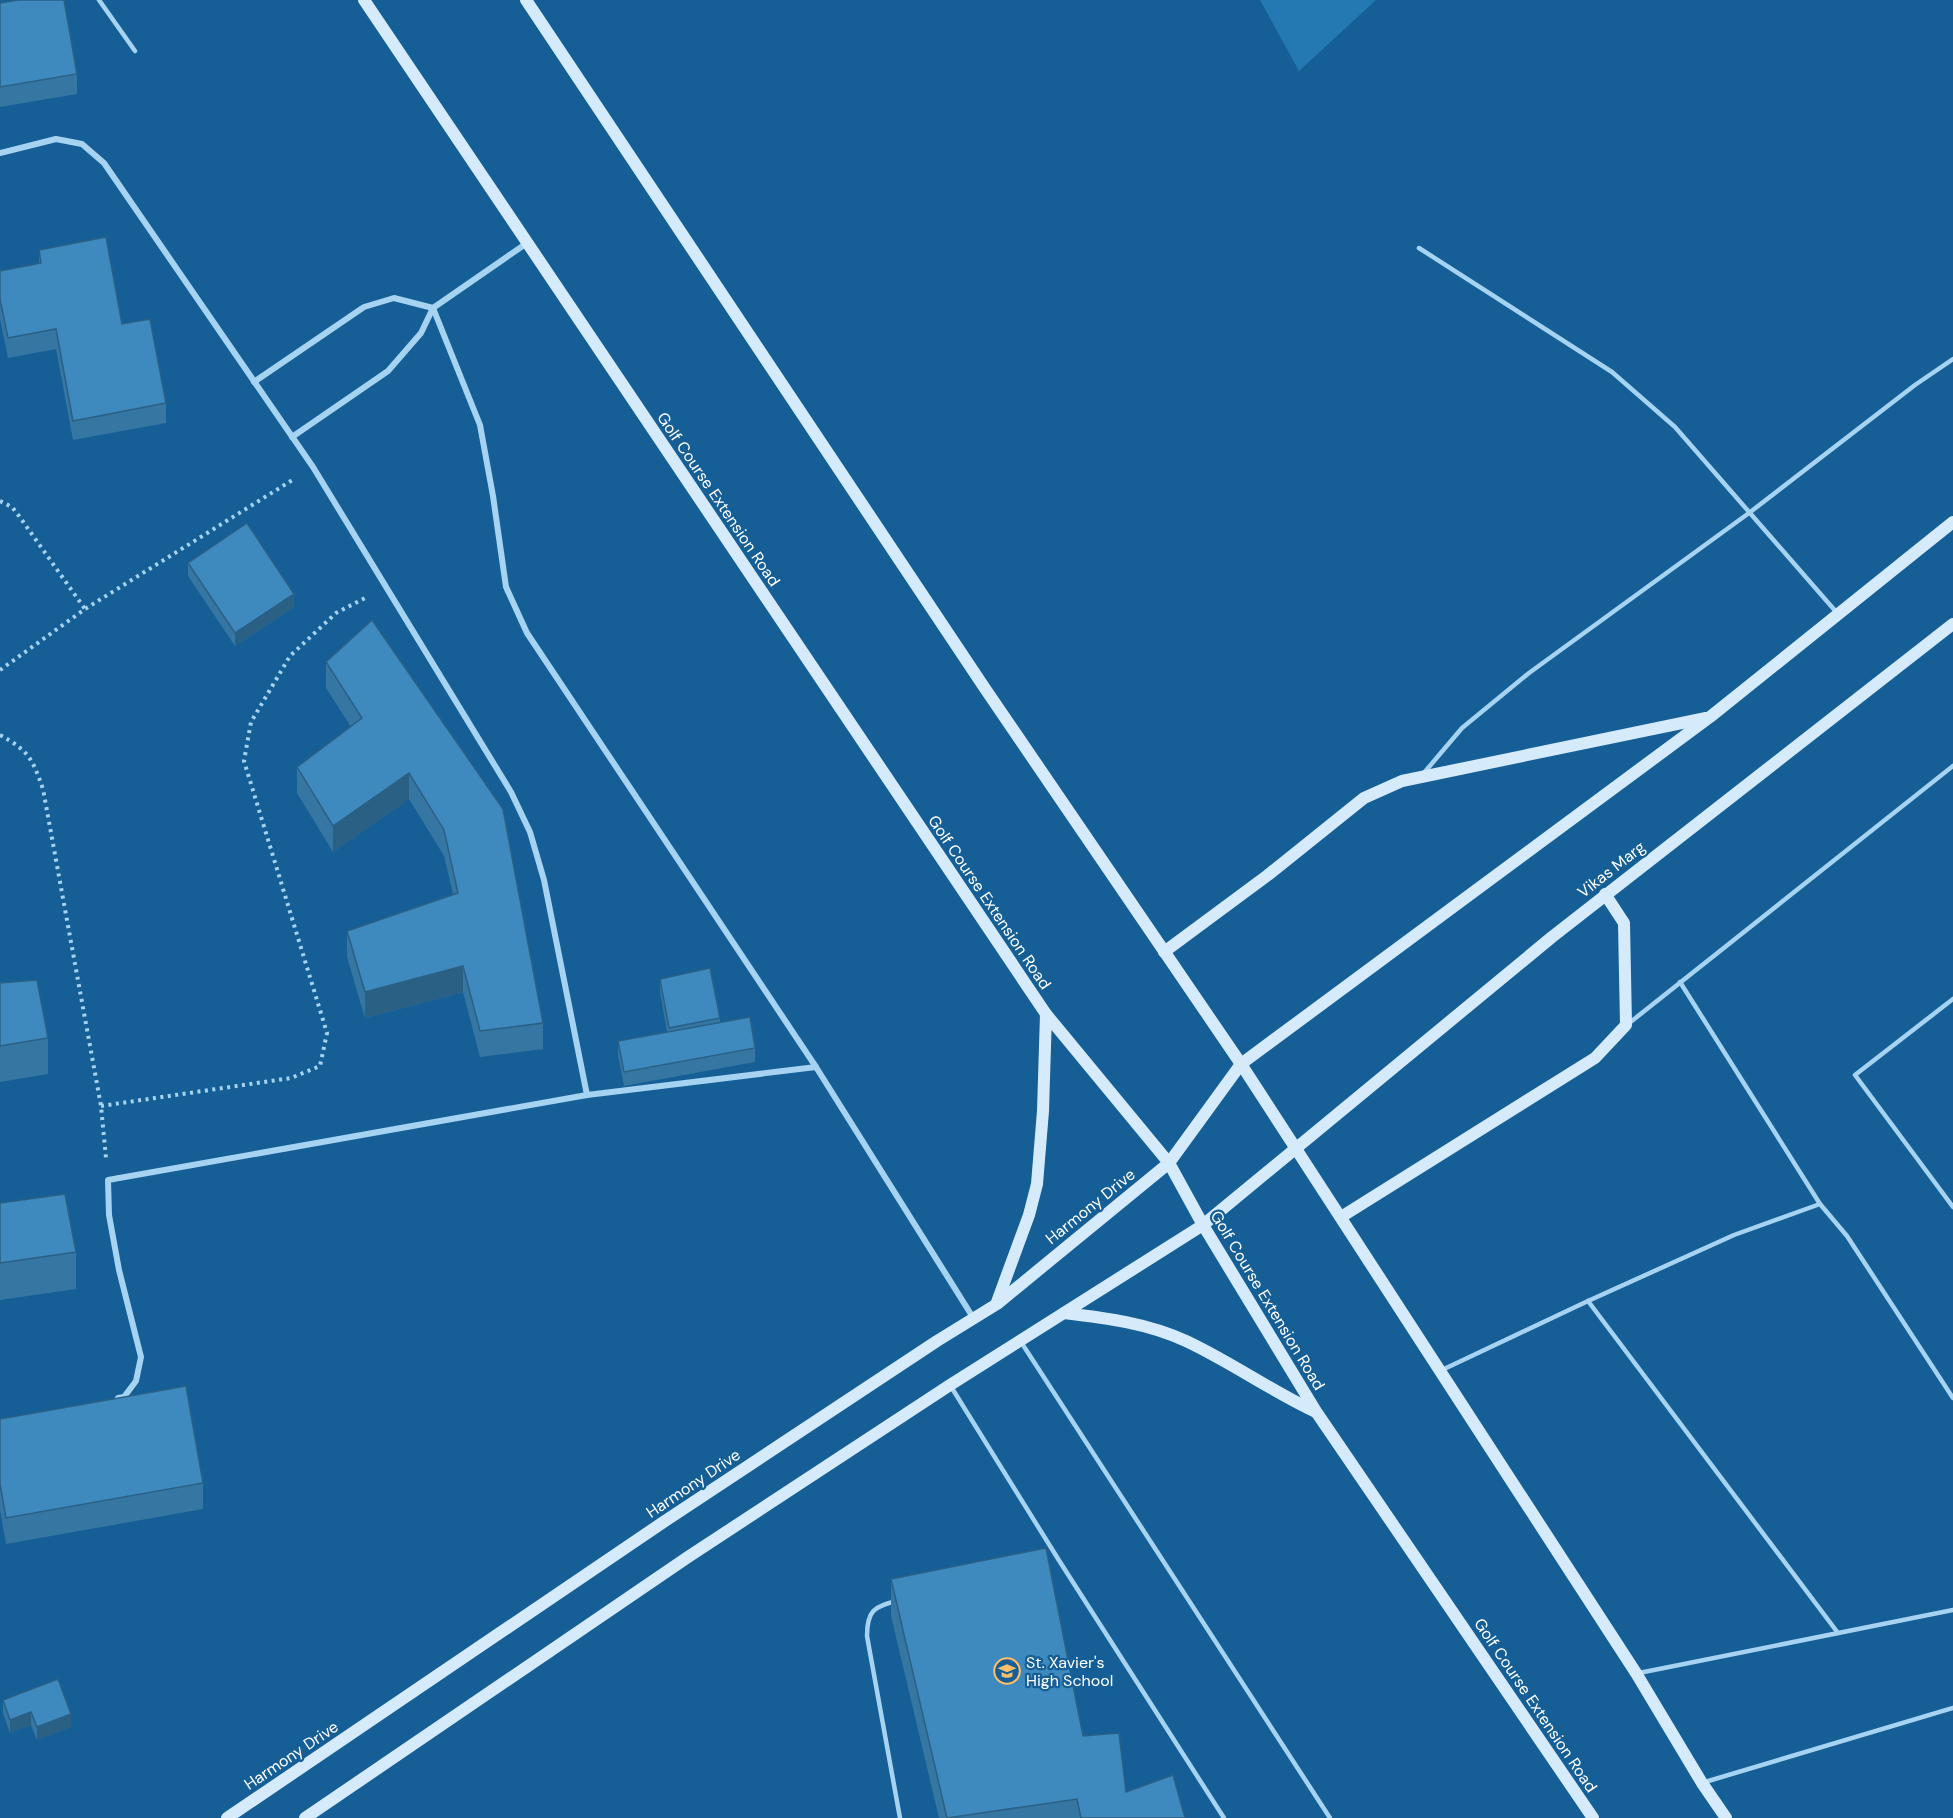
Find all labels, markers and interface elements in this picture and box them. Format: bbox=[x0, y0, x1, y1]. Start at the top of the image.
street label: Golf Course Extension Road bbox=[652, 408, 785, 590]
street label: Golf Course Extension Road bbox=[923, 811, 1056, 993]
street label: Vikas Marg bbox=[1573, 836, 1649, 902]
street label: Harmony Drive bbox=[1041, 1164, 1139, 1249]
street label: Golf Course Extension Road bbox=[1206, 1207, 1330, 1394]
street label: Harmony Drive bbox=[642, 1444, 744, 1523]
street label: Golf Course Extension Road bbox=[1469, 1614, 1602, 1796]
place label: St. Xavier's High School bbox=[1026, 1652, 1113, 1691]
school or university icon: St. Xavier's High School bbox=[992, 1656, 1022, 1686]
street label: Harmony Drive bbox=[240, 1716, 342, 1795]

